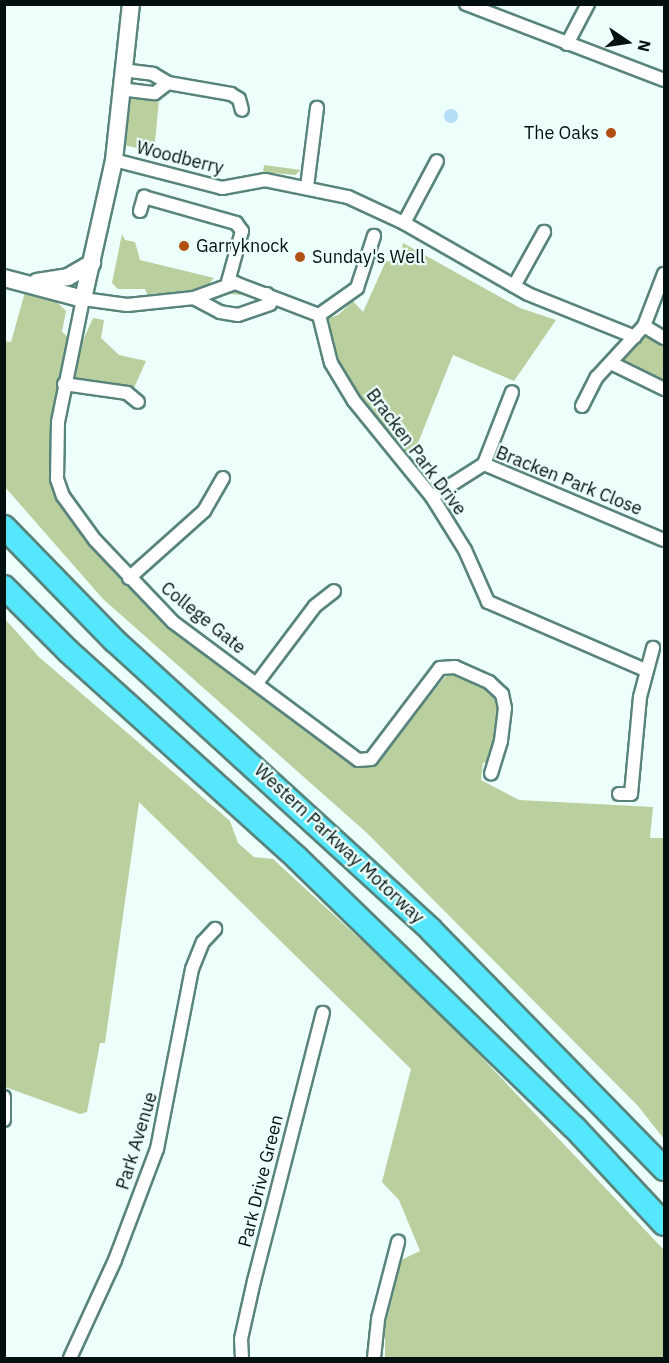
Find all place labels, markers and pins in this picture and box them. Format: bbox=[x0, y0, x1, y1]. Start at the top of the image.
place label: The Oaks bbox=[524, 122, 599, 144]
marker: The Oaks bbox=[604, 126, 618, 140]
place label: Garryknock bbox=[196, 235, 289, 257]
marker: Garryknock bbox=[177, 239, 191, 253]
place label: Sunday's Well bbox=[312, 246, 425, 268]
marker: Sunday's Well bbox=[293, 250, 307, 264]

